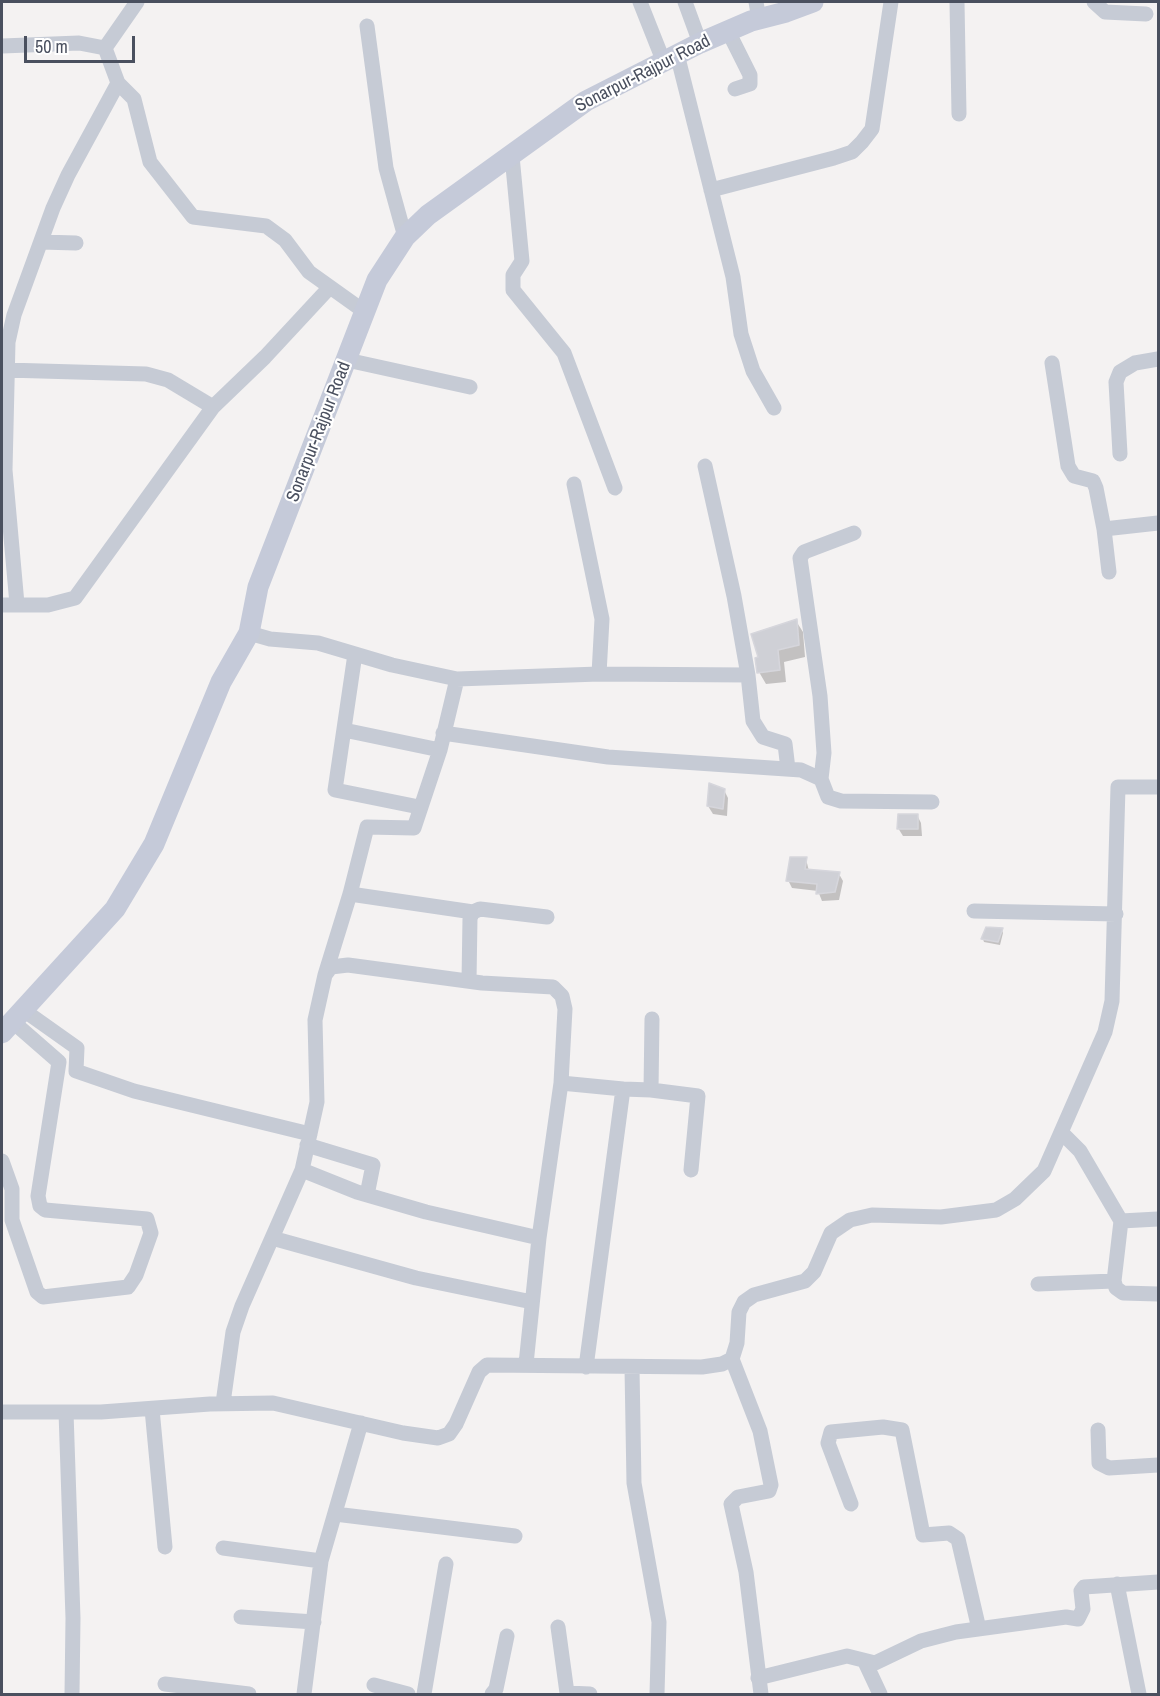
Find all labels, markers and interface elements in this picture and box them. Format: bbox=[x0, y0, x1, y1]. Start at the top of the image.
scale bar bbox=[27, 24, 138, 62]
street label: Sonarpur-Rajpur Road bbox=[572, 31, 714, 117]
text: 50 m bbox=[35, 34, 68, 59]
street label: Sonarpur-Rajpur Road bbox=[282, 359, 356, 505]

